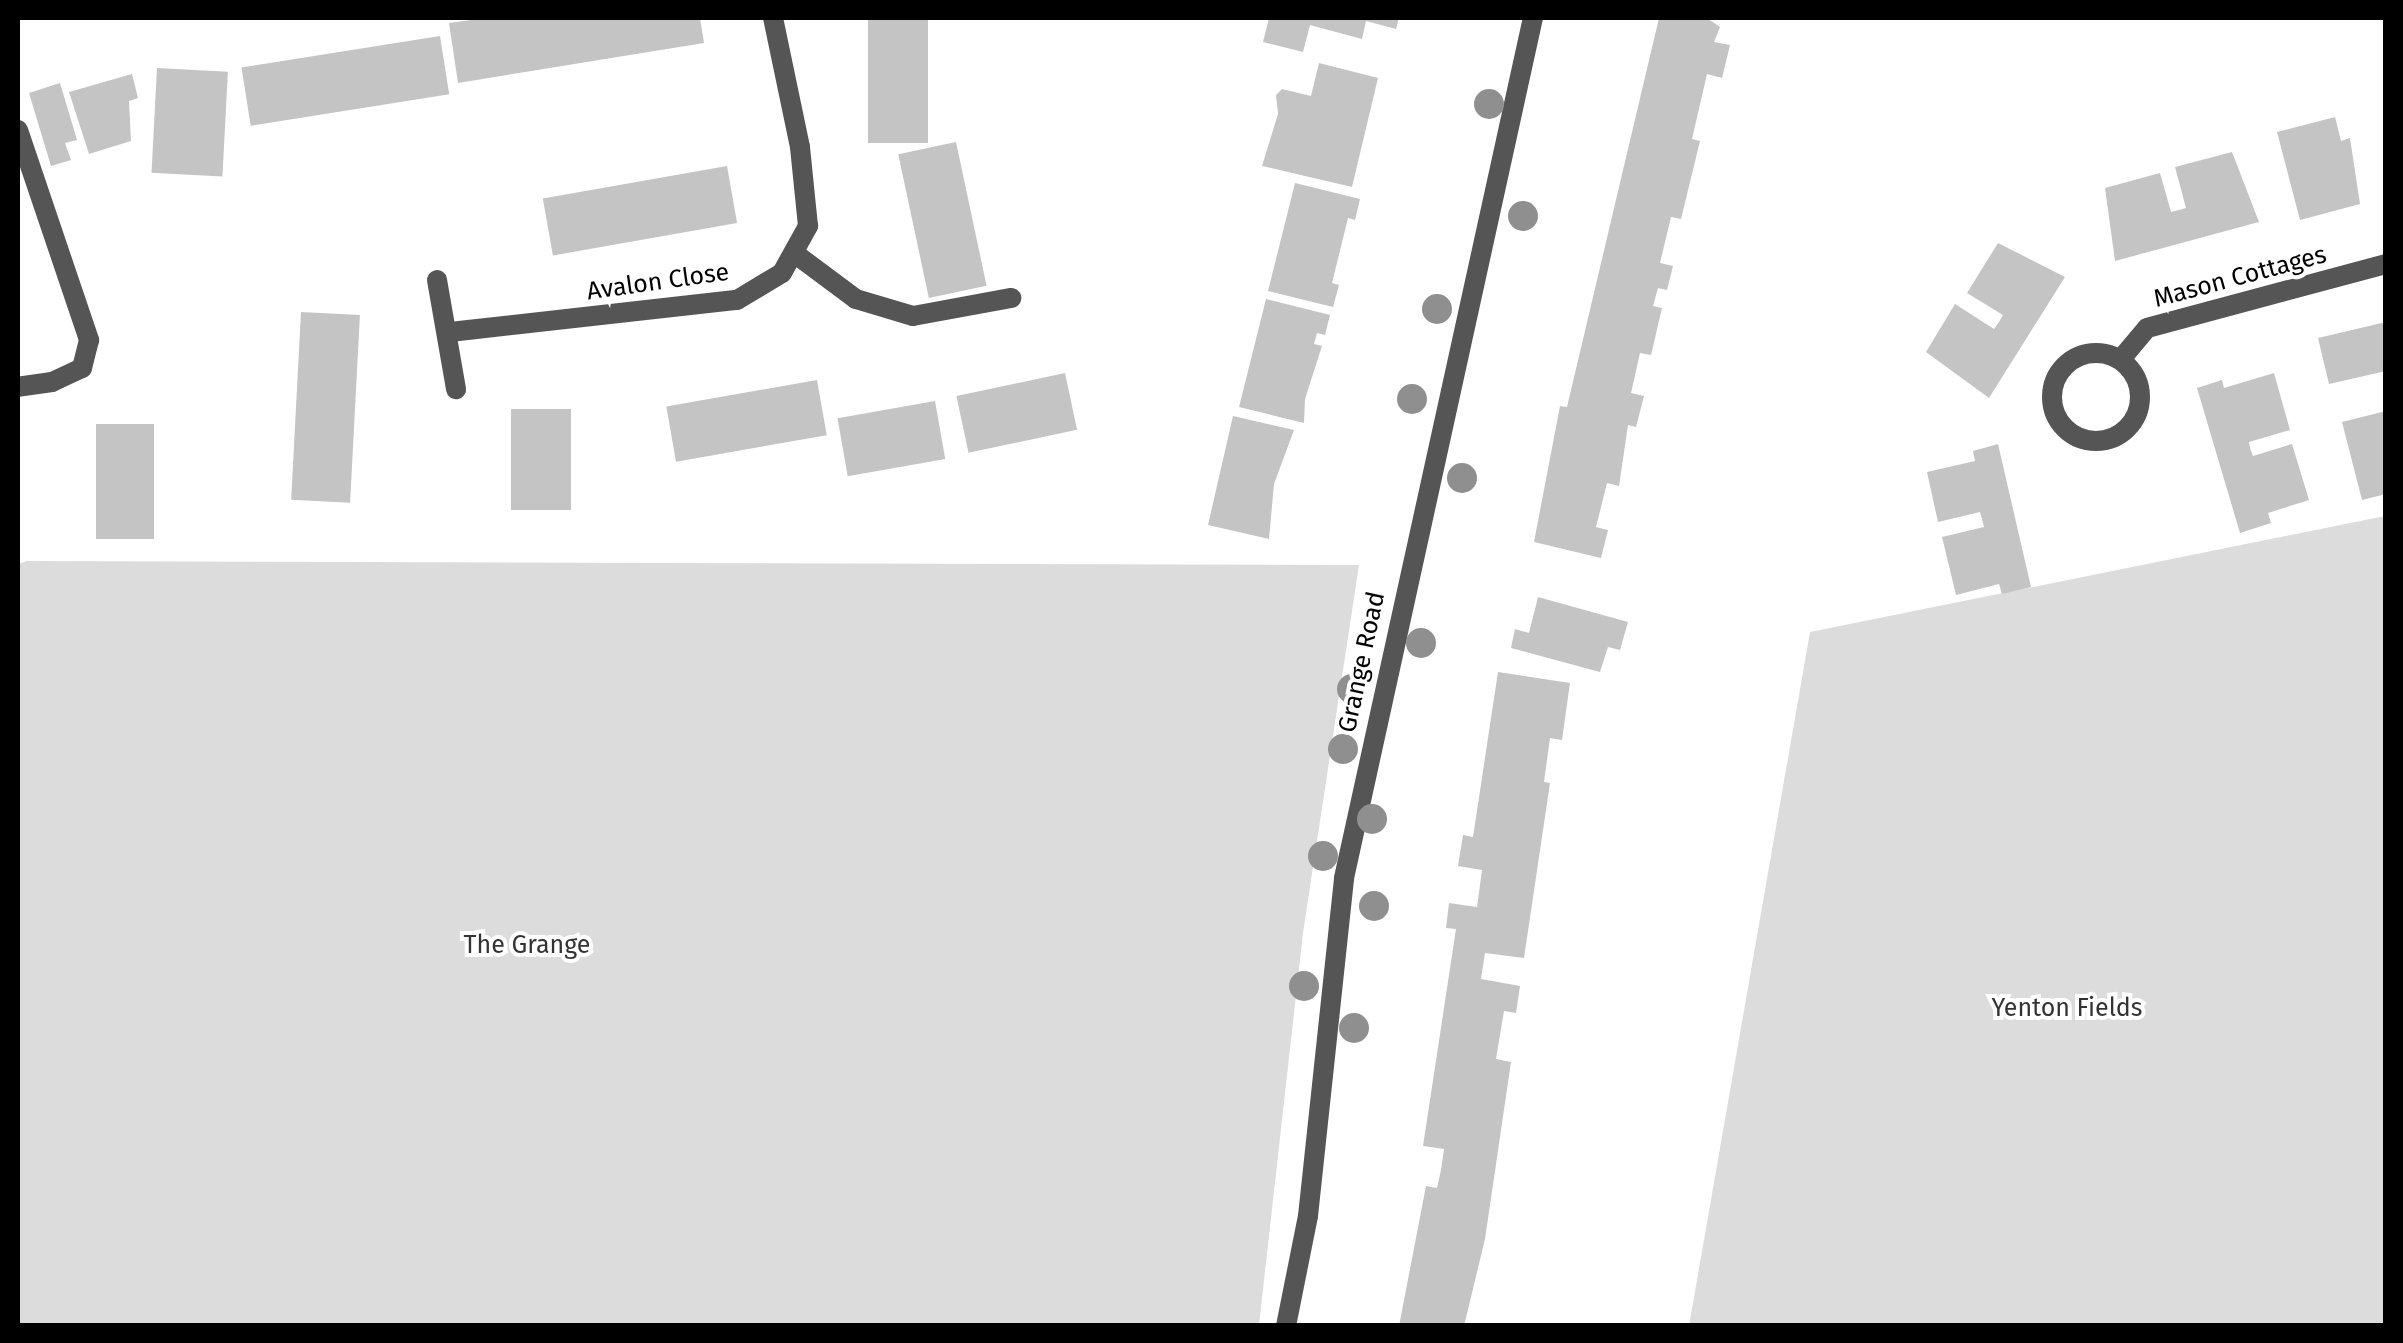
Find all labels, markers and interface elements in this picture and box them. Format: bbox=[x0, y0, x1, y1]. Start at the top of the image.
street label: Mason Cottages bbox=[2150, 240, 2330, 314]
street label: Avalon Close bbox=[585, 257, 731, 307]
street label: Grange Road bbox=[1332, 589, 1392, 735]
park label: The Grange bbox=[464, 930, 590, 960]
park label: Yenton Fields bbox=[1992, 993, 2142, 1023]

